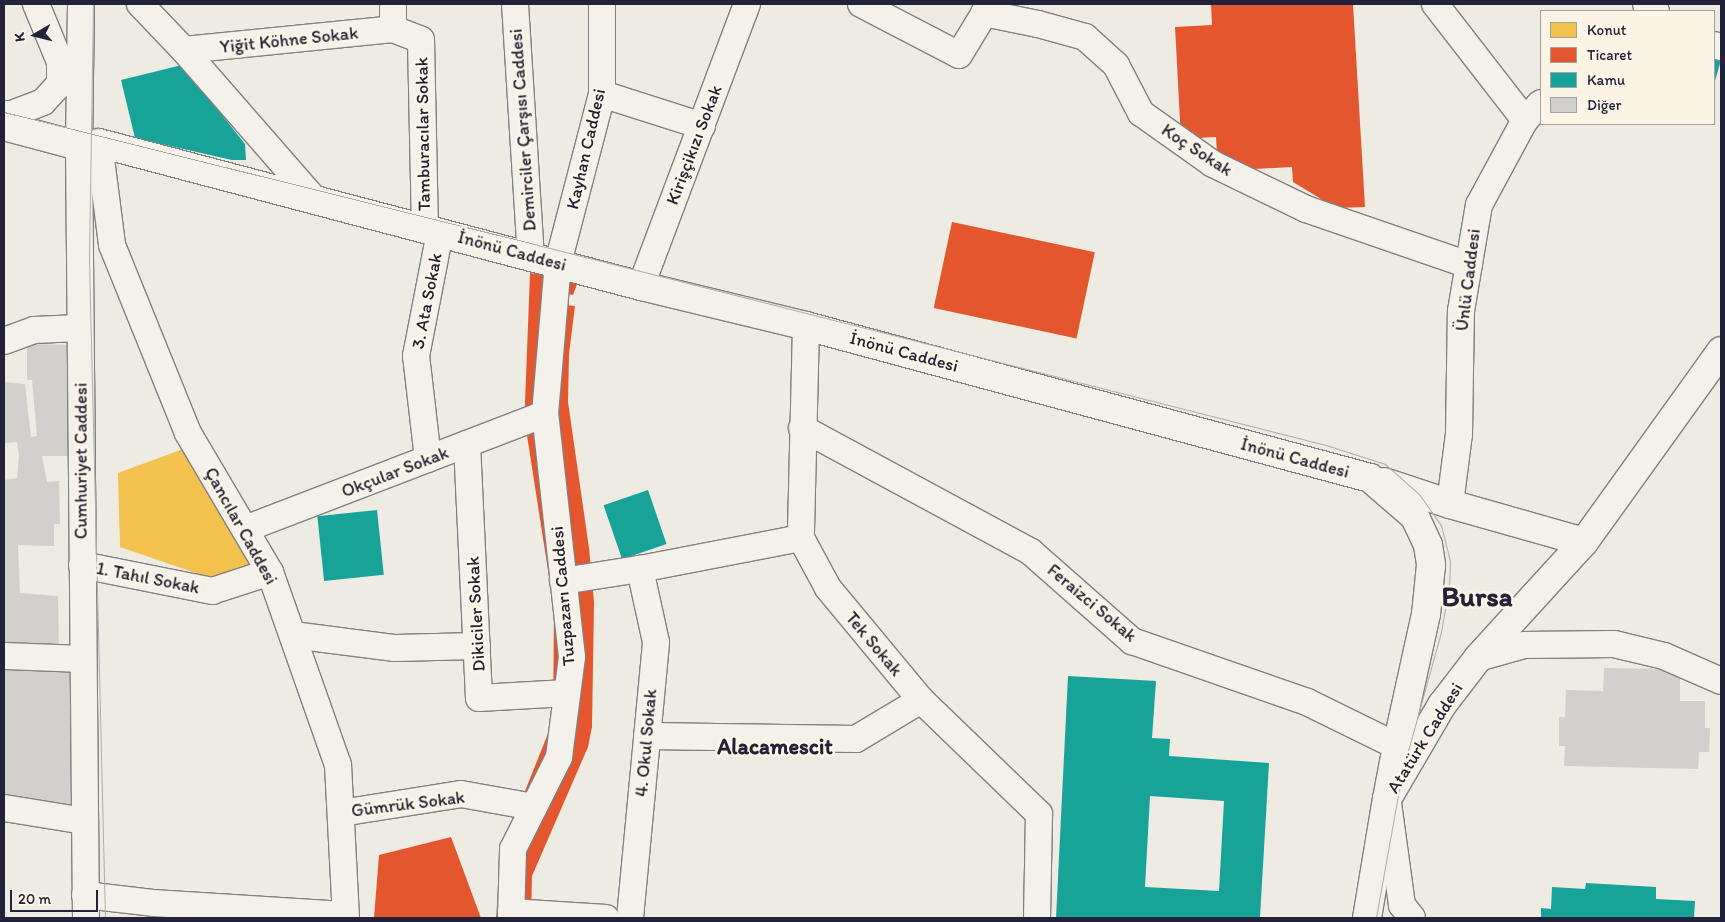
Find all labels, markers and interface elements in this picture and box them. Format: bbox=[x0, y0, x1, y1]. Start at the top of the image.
north arrow bbox=[10, 10, 60, 60]
legend bbox=[1540, 10, 1715, 125]
text: Konut bbox=[1587, 21, 1626, 39]
street label: Yiğit Köhne Sokak bbox=[219, 22, 359, 58]
street label: Demirciler Çarşısı Caddesi bbox=[505, 28, 541, 232]
text: K bbox=[11, 32, 29, 43]
text: Ticaret bbox=[1587, 46, 1632, 64]
street label: Tamburacılar Sokak bbox=[411, 57, 435, 211]
text: Kamu bbox=[1587, 71, 1625, 89]
street label: Kirişçikızı Sokak bbox=[661, 82, 727, 208]
street label: Kayhan Caddesi bbox=[562, 87, 610, 211]
text: Diğer bbox=[1587, 96, 1622, 114]
street label: Koç Sokak bbox=[1158, 119, 1236, 181]
street label: İnönü Caddesi bbox=[455, 226, 569, 276]
street label: Ünlü Caddesi bbox=[1451, 228, 1485, 332]
street label: 3. Ata Sokak bbox=[407, 251, 447, 351]
street label: İnönü Caddesi bbox=[847, 327, 961, 377]
street label: Cumhuriyet Caddesi bbox=[70, 383, 92, 539]
street label: İnönü Caddesi bbox=[1238, 433, 1352, 483]
street label: Okçular Sokak bbox=[339, 442, 451, 502]
street label: Çancılar Caddesi bbox=[200, 463, 282, 589]
street label: Tuzpazarı Caddesi bbox=[546, 525, 580, 667]
street label: Dikiciler Sokak bbox=[462, 556, 490, 672]
street label: 1. Tahıl Sokak bbox=[95, 557, 201, 599]
street label: Feraizci Sokak bbox=[1043, 559, 1141, 647]
district label: Bursa bbox=[1442, 579, 1512, 613]
street label: Tek Sokak bbox=[841, 608, 907, 680]
street label: Atatürk Caddesi bbox=[1382, 679, 1468, 797]
street label: 4. Okul Sokak bbox=[631, 689, 661, 797]
district label: Alacamescit bbox=[717, 734, 833, 760]
street label: Gümrük Sokak bbox=[350, 786, 466, 822]
scale bar bbox=[12, 880, 100, 912]
text: 20 m bbox=[18, 890, 51, 908]

